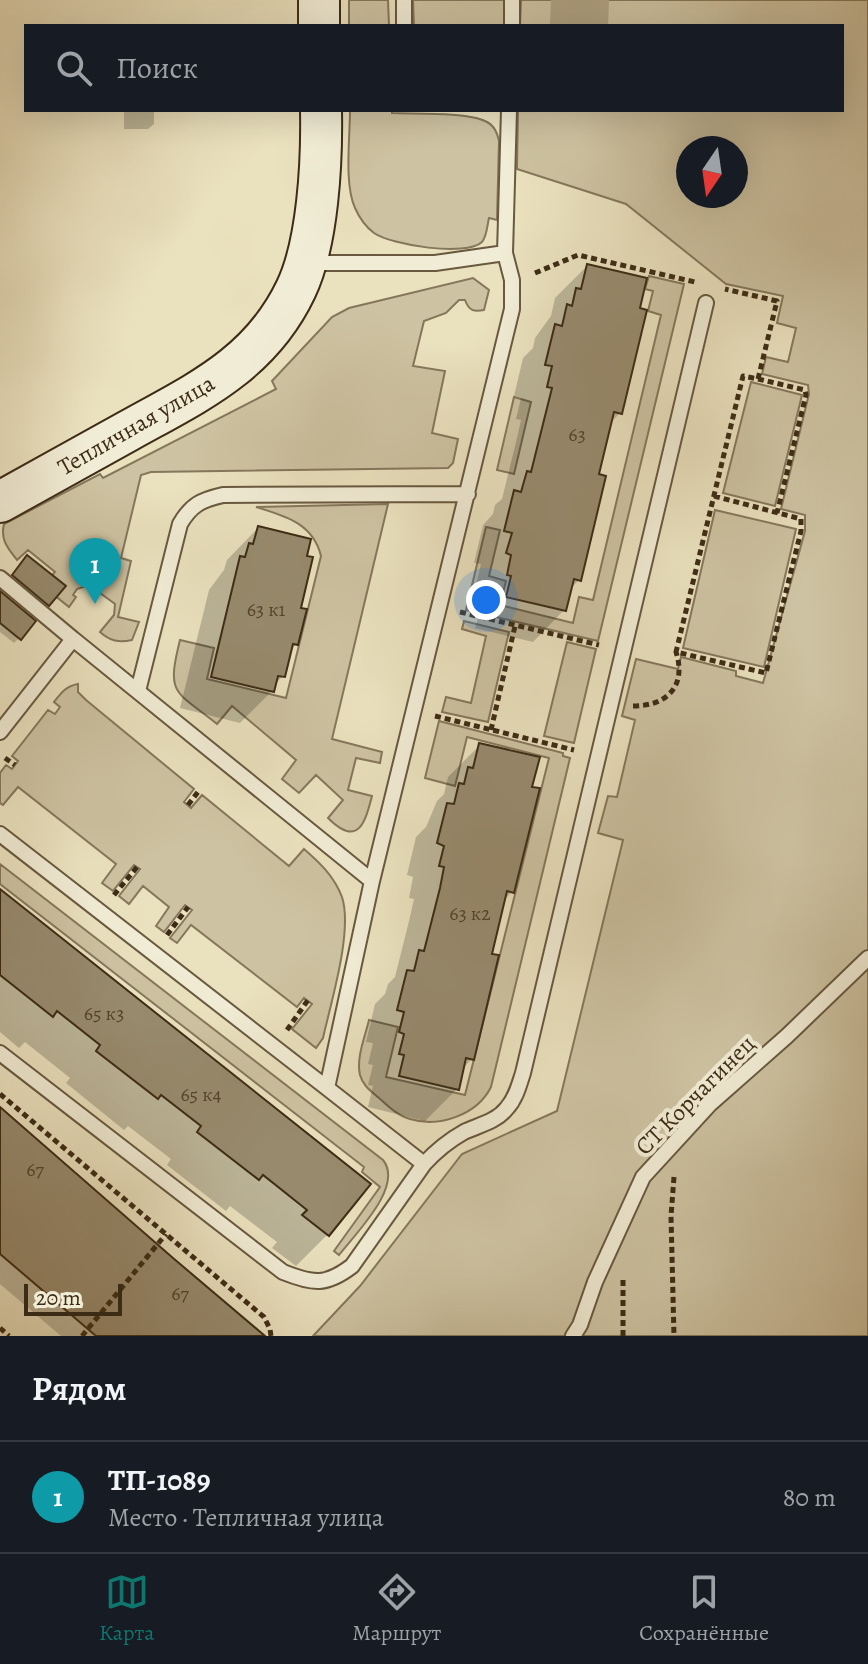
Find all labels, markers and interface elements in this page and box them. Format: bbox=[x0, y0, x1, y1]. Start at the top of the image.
search box bbox=[24, 24, 844, 112]
icon: search bbox=[52, 46, 96, 90]
text: Поиск bbox=[116, 48, 198, 88]
north arrow bbox=[676, 136, 748, 208]
street label: Тепличная улица bbox=[52, 367, 220, 483]
house number: 63 bbox=[568, 421, 586, 448]
pin: 1 bbox=[69, 538, 121, 604]
your location bbox=[466, 580, 506, 620]
house number: 63 к1 bbox=[247, 596, 286, 623]
house number: 63 к2 bbox=[449, 900, 491, 927]
house number: 65 к3 bbox=[84, 1000, 124, 1027]
street label: СТ Корчагинец bbox=[628, 1028, 762, 1162]
house number: 65 к4 bbox=[180, 1081, 222, 1108]
house number: 67 bbox=[26, 1156, 44, 1183]
scale bar bbox=[24, 1280, 122, 1316]
house number: 67 bbox=[171, 1280, 189, 1307]
text: 20 m bbox=[36, 1283, 81, 1313]
text: Рядом bbox=[32, 1365, 126, 1412]
text: ТП-1089 bbox=[108, 1460, 211, 1500]
text: 1 bbox=[53, 1480, 63, 1515]
text: 80 m bbox=[783, 1480, 836, 1515]
text: Место · Тепличная улица bbox=[108, 1500, 384, 1535]
tab: Карта bbox=[99, 1570, 154, 1648]
tab: Маршрут bbox=[352, 1570, 441, 1648]
tab: Сохранённые bbox=[639, 1570, 769, 1648]

